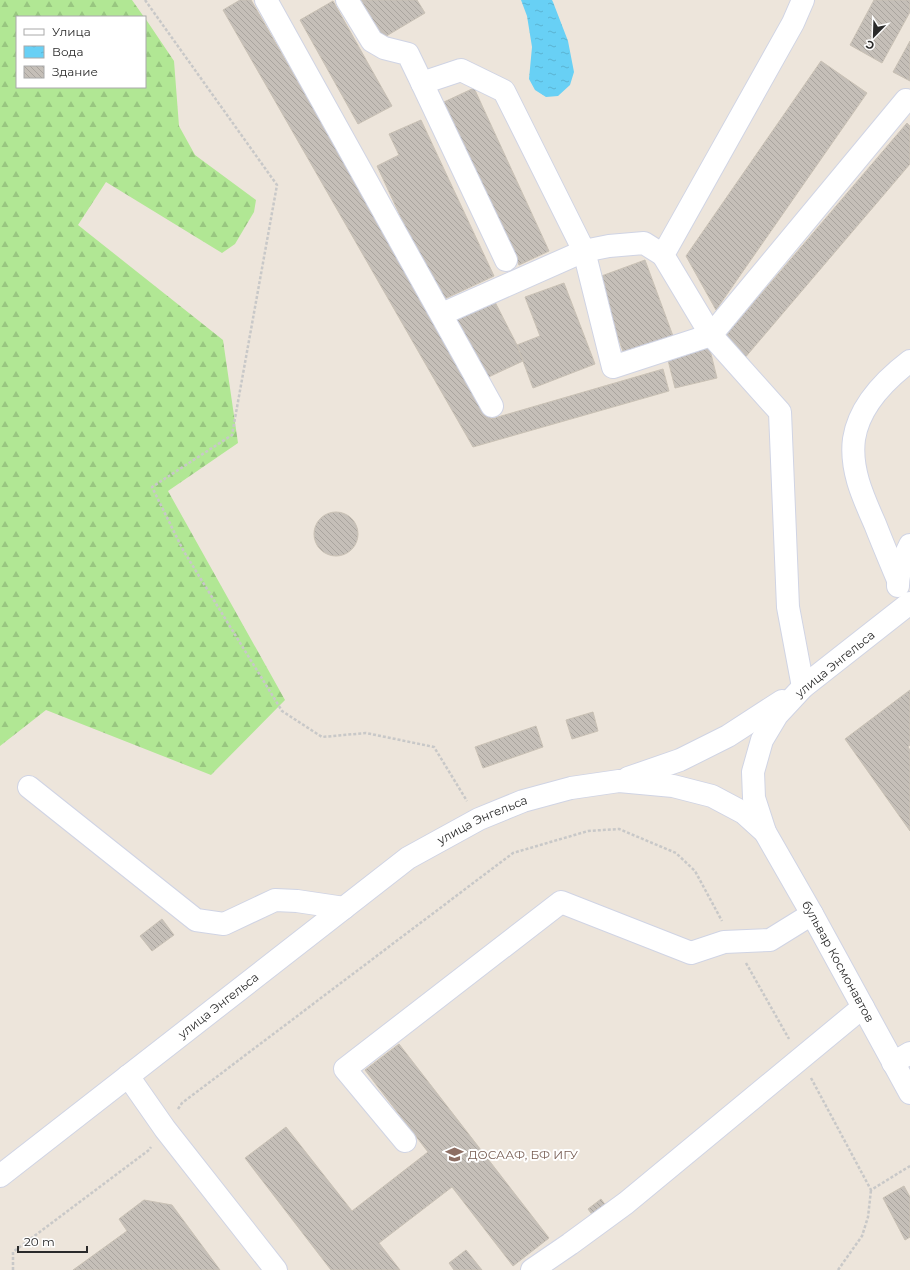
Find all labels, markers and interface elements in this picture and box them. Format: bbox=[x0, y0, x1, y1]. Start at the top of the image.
legend bbox=[16, 16, 146, 88]
north arrow bbox=[854, 16, 894, 56]
text: Улица bbox=[52, 24, 91, 39]
text: С bbox=[864, 37, 877, 53]
text: Вода bbox=[52, 44, 83, 59]
text: Здание bbox=[52, 64, 98, 79]
street label: улица Энгельса bbox=[791, 627, 877, 701]
street label: улица Энгельса bbox=[434, 792, 529, 848]
street label: бульвар Космонавтов bbox=[799, 898, 878, 1025]
street label: улица Энгельса bbox=[174, 969, 261, 1042]
school or university icon: ДОСААФ, БФ ИГУ bbox=[445, 1145, 465, 1165]
place label: ДОСААФ, БФ ИГУ bbox=[468, 1147, 579, 1162]
scale bar bbox=[18, 1228, 87, 1254]
text: 20 m bbox=[24, 1234, 55, 1249]

